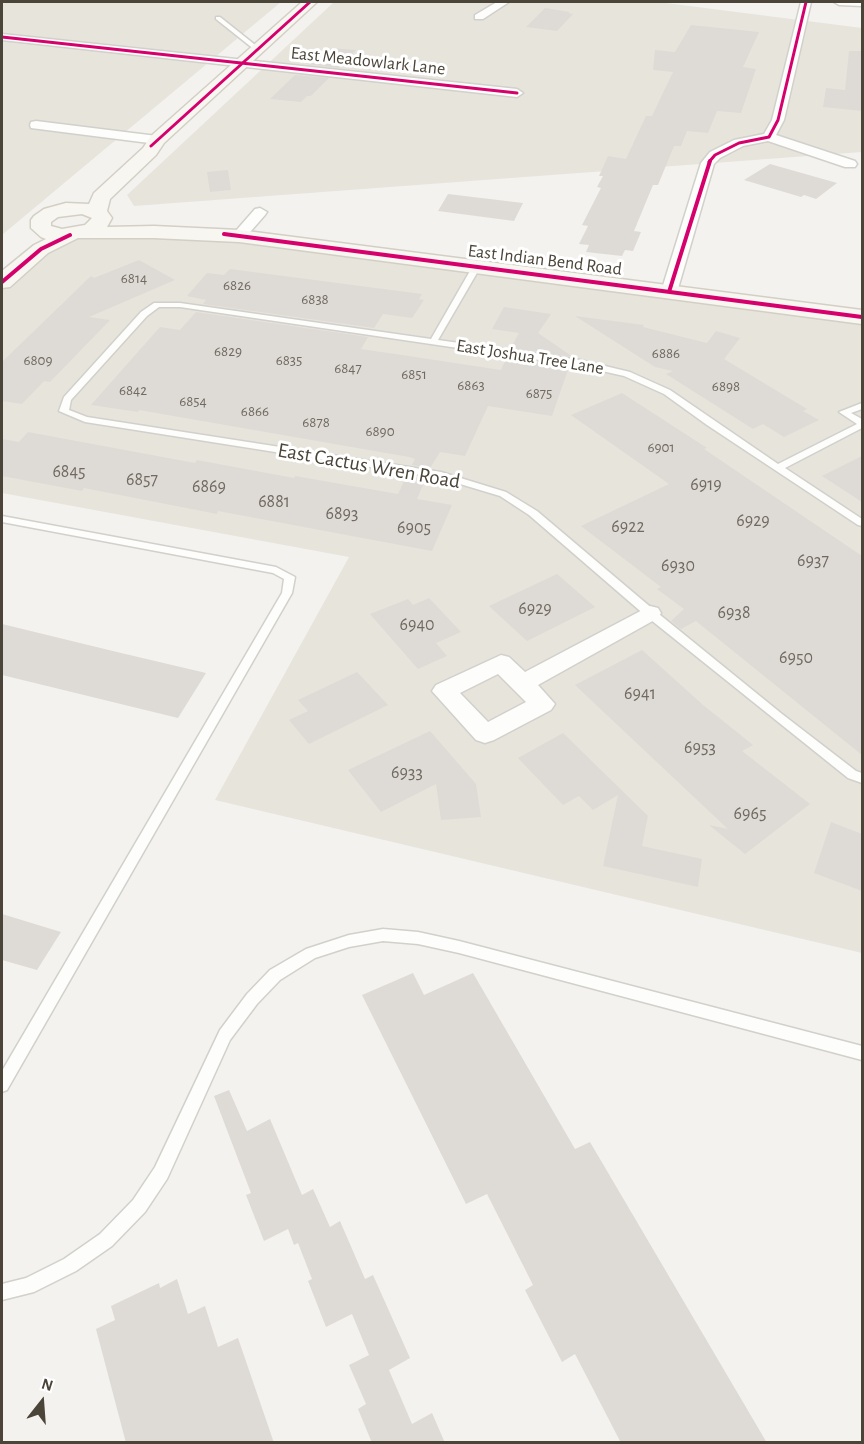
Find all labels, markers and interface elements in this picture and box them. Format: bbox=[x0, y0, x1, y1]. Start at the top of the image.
street label: East Meadowlark Lane bbox=[290, 42, 446, 80]
street label: East Indian Bend Road bbox=[467, 240, 623, 280]
house number: 6814 bbox=[121, 269, 147, 287]
house number: 6826 bbox=[223, 276, 251, 294]
house number: 6838 bbox=[301, 290, 329, 308]
street label: East Joshua Tree Lane bbox=[455, 335, 605, 379]
house number: 6829 bbox=[214, 342, 242, 360]
house number: 6886 bbox=[652, 344, 680, 362]
house number: 6809 bbox=[23, 351, 53, 369]
house number: 6835 bbox=[276, 351, 302, 369]
house number: 6847 bbox=[334, 359, 362, 377]
house number: 6851 bbox=[401, 365, 427, 383]
house number: 6863 bbox=[457, 376, 485, 394]
house number: 6898 bbox=[712, 377, 740, 395]
house number: 6842 bbox=[119, 381, 147, 399]
house number: 6875 bbox=[526, 384, 552, 402]
house number: 6854 bbox=[179, 392, 207, 410]
house number: 6866 bbox=[241, 402, 269, 420]
house number: 6878 bbox=[302, 413, 330, 431]
house number: 6890 bbox=[365, 422, 395, 440]
street label: East Cactus Wren Road bbox=[276, 438, 462, 494]
house number: 6901 bbox=[647, 438, 675, 456]
house number: 6845 bbox=[52, 461, 86, 483]
house number: 6857 bbox=[126, 469, 158, 491]
house number: 6919 bbox=[690, 474, 722, 496]
house number: 6869 bbox=[192, 476, 226, 498]
house number: 6881 bbox=[258, 491, 290, 513]
house number: 6893 bbox=[326, 503, 358, 525]
house number: 6929 bbox=[736, 510, 770, 532]
house number: 6922 bbox=[611, 516, 645, 538]
house number: 6905 bbox=[397, 517, 431, 539]
house number: 6937 bbox=[797, 550, 829, 572]
house number: 6930 bbox=[661, 555, 695, 577]
house number: 6929 bbox=[518, 598, 552, 620]
house number: 6938 bbox=[718, 602, 750, 624]
house number: 6940 bbox=[399, 614, 435, 636]
house number: 6950 bbox=[779, 647, 813, 669]
house number: 6941 bbox=[624, 683, 656, 705]
house number: 6953 bbox=[684, 737, 716, 759]
house number: 6933 bbox=[391, 762, 423, 784]
house number: 6965 bbox=[734, 803, 766, 825]
north arrow bbox=[12, 1372, 72, 1432]
text: N bbox=[40, 1376, 55, 1394]

